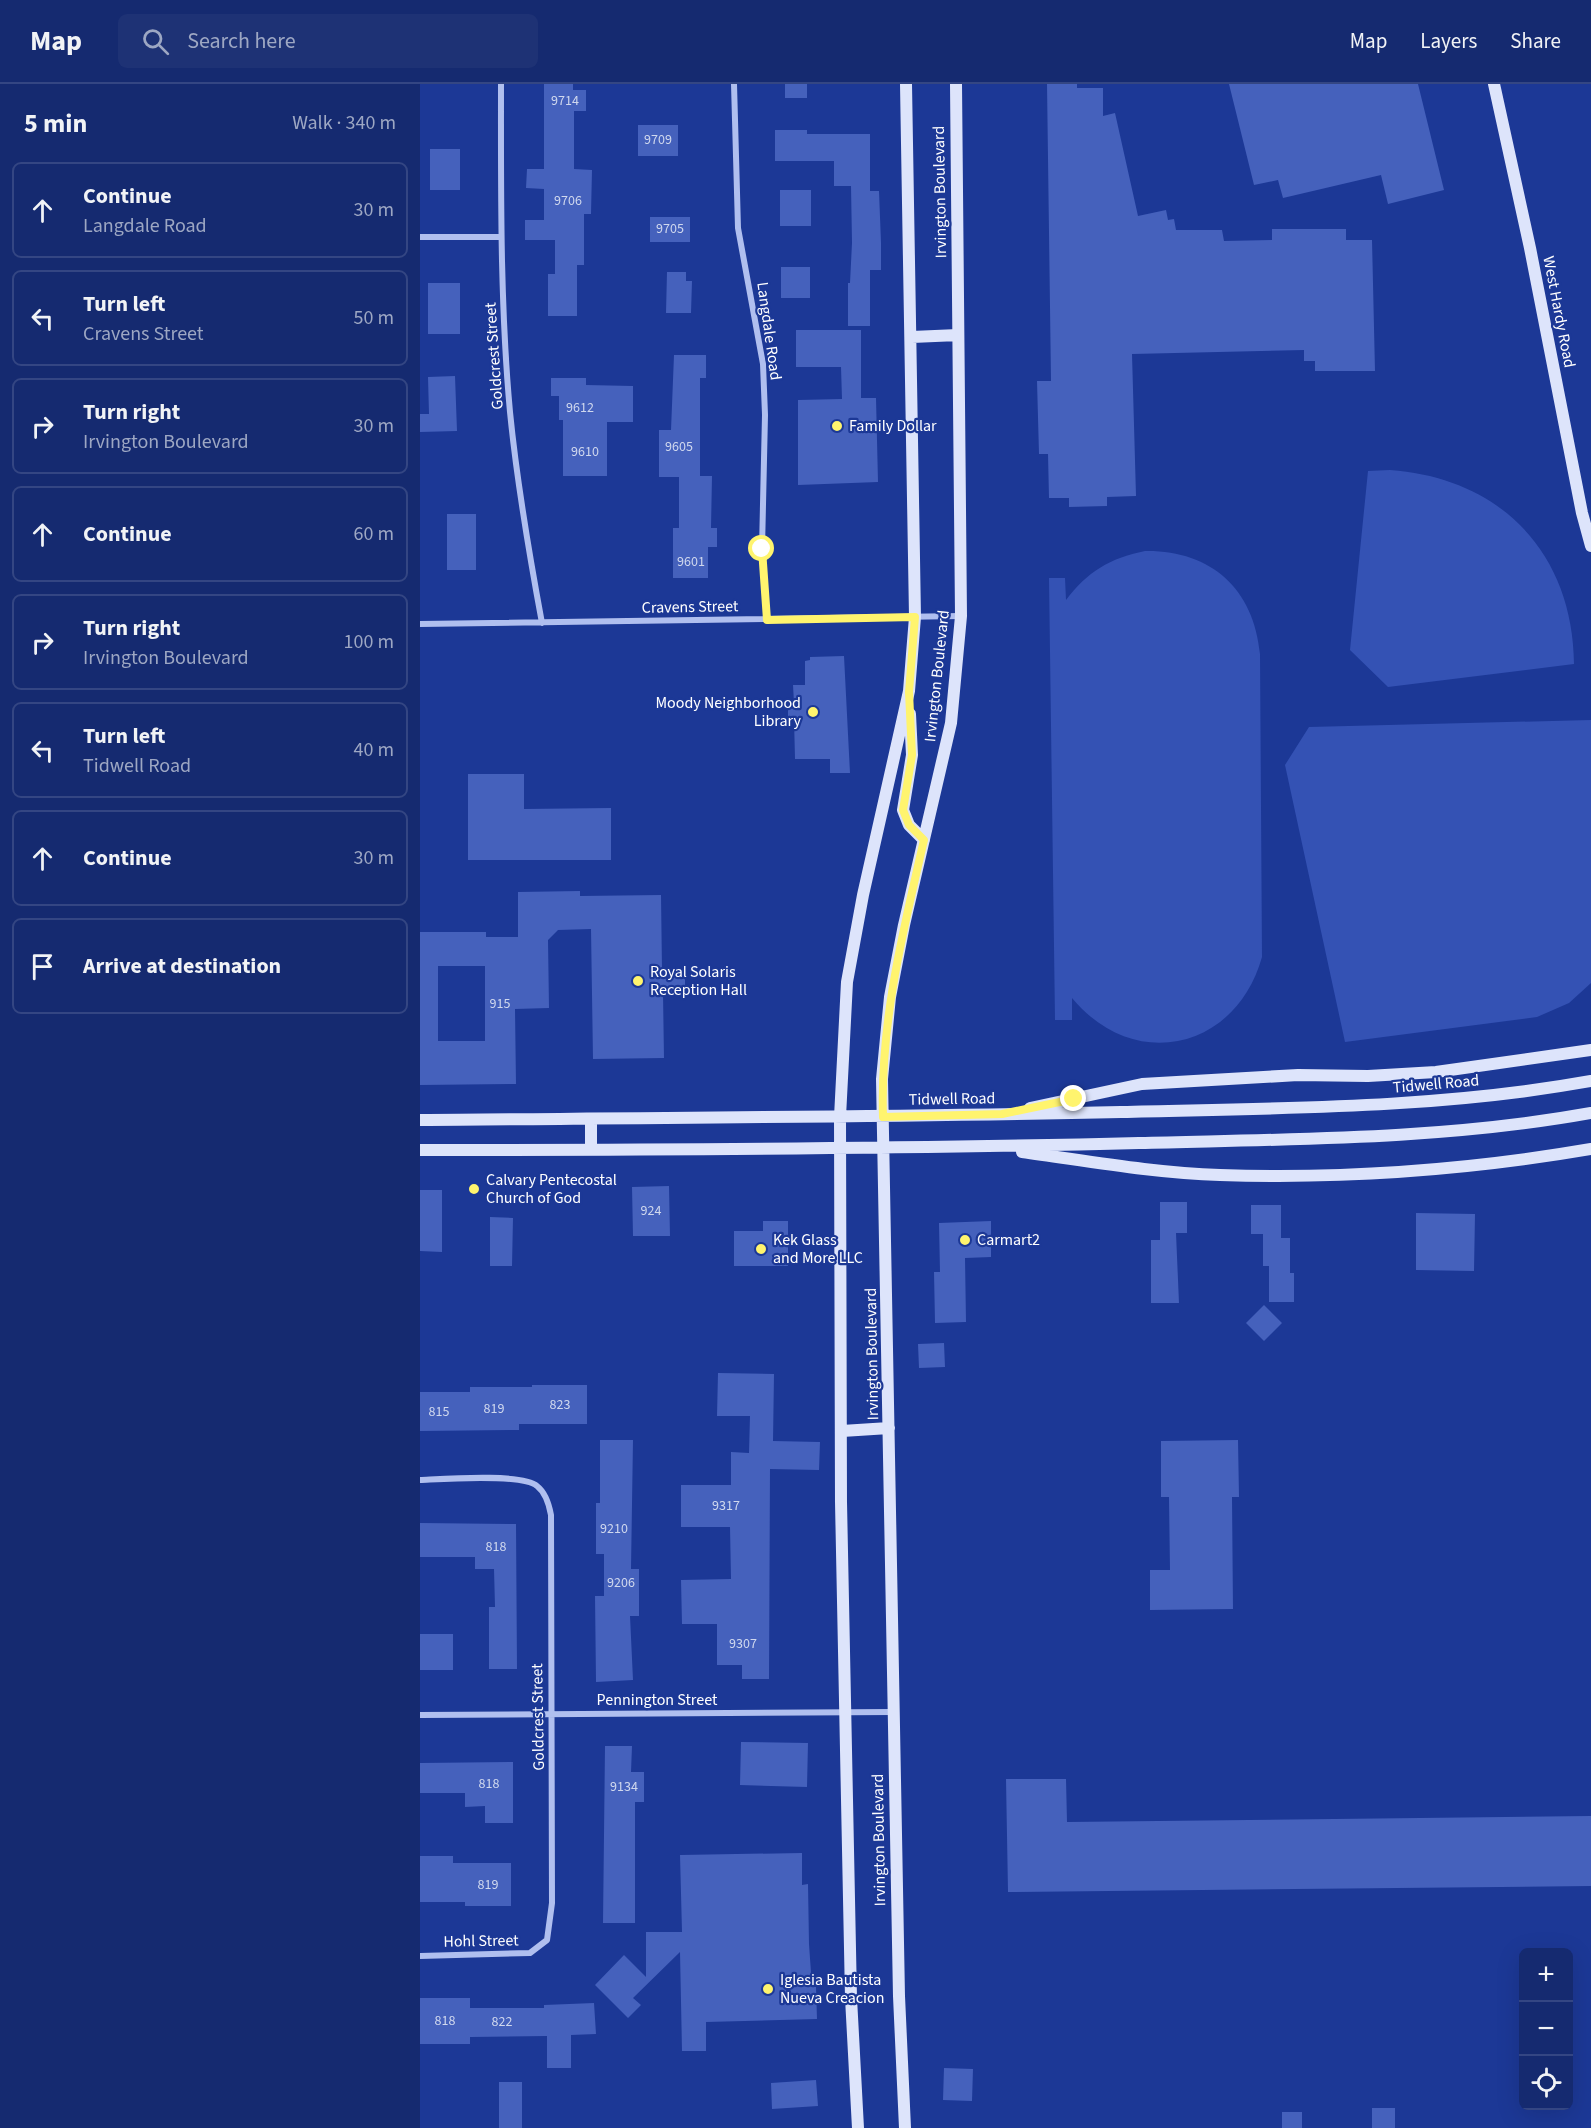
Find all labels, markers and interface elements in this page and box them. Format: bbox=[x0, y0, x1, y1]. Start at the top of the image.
search box bbox=[118, 14, 538, 68]
text: Map bbox=[30, 21, 82, 61]
icon: search bbox=[139, 25, 172, 58]
text: Search here bbox=[187, 25, 296, 57]
text: Map bbox=[1350, 26, 1387, 56]
text: Layers bbox=[1420, 26, 1477, 56]
text: Share bbox=[1510, 26, 1561, 56]
house number: 9714 bbox=[551, 91, 579, 111]
text: 5 min bbox=[24, 105, 87, 142]
text: Walk · 340 m bbox=[292, 109, 396, 137]
street label: Irvington Boulevard bbox=[928, 126, 952, 258]
house number: 9709 bbox=[644, 130, 672, 150]
text: Continue bbox=[83, 180, 172, 212]
house number: 9706 bbox=[554, 191, 582, 211]
icon: ahead bbox=[26, 194, 59, 227]
text: 30 m bbox=[354, 196, 394, 224]
text: Langdale Road bbox=[83, 212, 207, 240]
house number: 9705 bbox=[656, 219, 684, 239]
street label: West Hardy Road bbox=[1537, 254, 1581, 370]
street label: Langdale Road bbox=[751, 280, 787, 382]
text: Turn left bbox=[83, 288, 165, 320]
street label: Goldcrest Street bbox=[479, 301, 509, 410]
icon: left bbox=[26, 302, 59, 335]
text: 50 m bbox=[354, 304, 394, 332]
text: Cravens Street bbox=[83, 320, 204, 348]
text: Turn right bbox=[83, 396, 180, 428]
house number: 9612 bbox=[566, 398, 594, 418]
icon: right bbox=[26, 410, 59, 443]
text: 30 m bbox=[354, 412, 394, 440]
place label: Family Dollar bbox=[849, 415, 937, 437]
marker: Family Dollar bbox=[830, 419, 844, 433]
text: Irvington Boulevard bbox=[83, 428, 249, 456]
house number: 9605 bbox=[665, 437, 693, 457]
house number: 9610 bbox=[571, 442, 599, 462]
icon: ahead bbox=[26, 518, 59, 551]
text: Continue bbox=[83, 518, 172, 550]
text: 60 m bbox=[354, 520, 394, 548]
route start bbox=[748, 535, 774, 561]
house number: 9601 bbox=[677, 552, 705, 572]
street label: Cravens Street bbox=[642, 595, 739, 619]
street label: Irvington Boulevard bbox=[919, 609, 955, 743]
text: Turn right bbox=[83, 612, 180, 644]
icon: right bbox=[26, 626, 59, 659]
text: 100 m bbox=[344, 628, 394, 656]
text: Irvington Boulevard bbox=[83, 644, 249, 672]
place label: Moody Neighborhood Library bbox=[655, 692, 802, 732]
marker: Moody Neighborhood Library bbox=[806, 705, 820, 719]
text: Turn left bbox=[83, 720, 165, 752]
icon: left bbox=[26, 734, 59, 767]
text: 40 m bbox=[354, 736, 394, 764]
text: Tidwell Road bbox=[83, 752, 191, 780]
icon: ahead bbox=[26, 842, 59, 875]
text: Continue bbox=[83, 842, 172, 874]
text: 30 m bbox=[354, 844, 394, 872]
icon: arrive bbox=[26, 950, 59, 983]
text: Arrive at destination bbox=[83, 950, 281, 982]
place label: Royal Solaris Reception Hall bbox=[650, 961, 747, 1001]
marker: Royal Solaris Reception Hall bbox=[631, 974, 645, 988]
house number: 915 bbox=[490, 994, 510, 1014]
street label: Tidwell Road bbox=[1392, 1069, 1480, 1099]
route end bbox=[1060, 1085, 1086, 1111]
street label: Tidwell Road bbox=[909, 1087, 995, 1111]
place label: Calvary Pentecostal Church of God bbox=[486, 1169, 617, 1209]
marker: Calvary Pentecostal Church of God bbox=[467, 1182, 481, 1196]
house number: 924 bbox=[641, 1201, 661, 1221]
place label: Kek Glass and More LLC bbox=[773, 1229, 863, 1269]
place label: Carmart2 bbox=[977, 1229, 1040, 1251]
marker: Carmart2 bbox=[958, 1233, 972, 1247]
marker: Kek Glass and More LLC bbox=[754, 1242, 768, 1256]
street label: Irvington Boulevard bbox=[860, 1288, 884, 1420]
house number: 823 bbox=[550, 1395, 570, 1415]
house number: 819 bbox=[484, 1399, 504, 1419]
house number: 815 bbox=[429, 1402, 449, 1422]
house number: 9317 bbox=[712, 1496, 740, 1516]
house number: 9210 bbox=[600, 1519, 628, 1539]
house number: 818 bbox=[486, 1537, 506, 1557]
house number: 9206 bbox=[607, 1573, 635, 1593]
house number: 9307 bbox=[729, 1634, 757, 1654]
street label: Goldcrest Street bbox=[526, 1663, 550, 1771]
street label: Pennington Street bbox=[597, 1689, 718, 1711]
house number: 818 bbox=[479, 1774, 499, 1794]
street label: Irvington Boulevard bbox=[867, 1774, 891, 1906]
house number: 9134 bbox=[610, 1777, 638, 1797]
house number: 819 bbox=[478, 1875, 498, 1895]
street label: Hohl Street bbox=[443, 1929, 519, 1953]
map controls bbox=[1519, 1948, 1573, 2110]
button: + bbox=[1519, 1948, 1573, 2002]
place label: Iglesia Bautista Nueva Creacion bbox=[780, 1969, 884, 2009]
marker: Iglesia Bautista Nueva Creacion bbox=[761, 1982, 775, 1996]
button: − bbox=[1519, 2002, 1573, 2056]
house number: 818 bbox=[435, 2011, 455, 2031]
house number: 822 bbox=[492, 2012, 512, 2032]
button: locate bbox=[1519, 2056, 1573, 2110]

